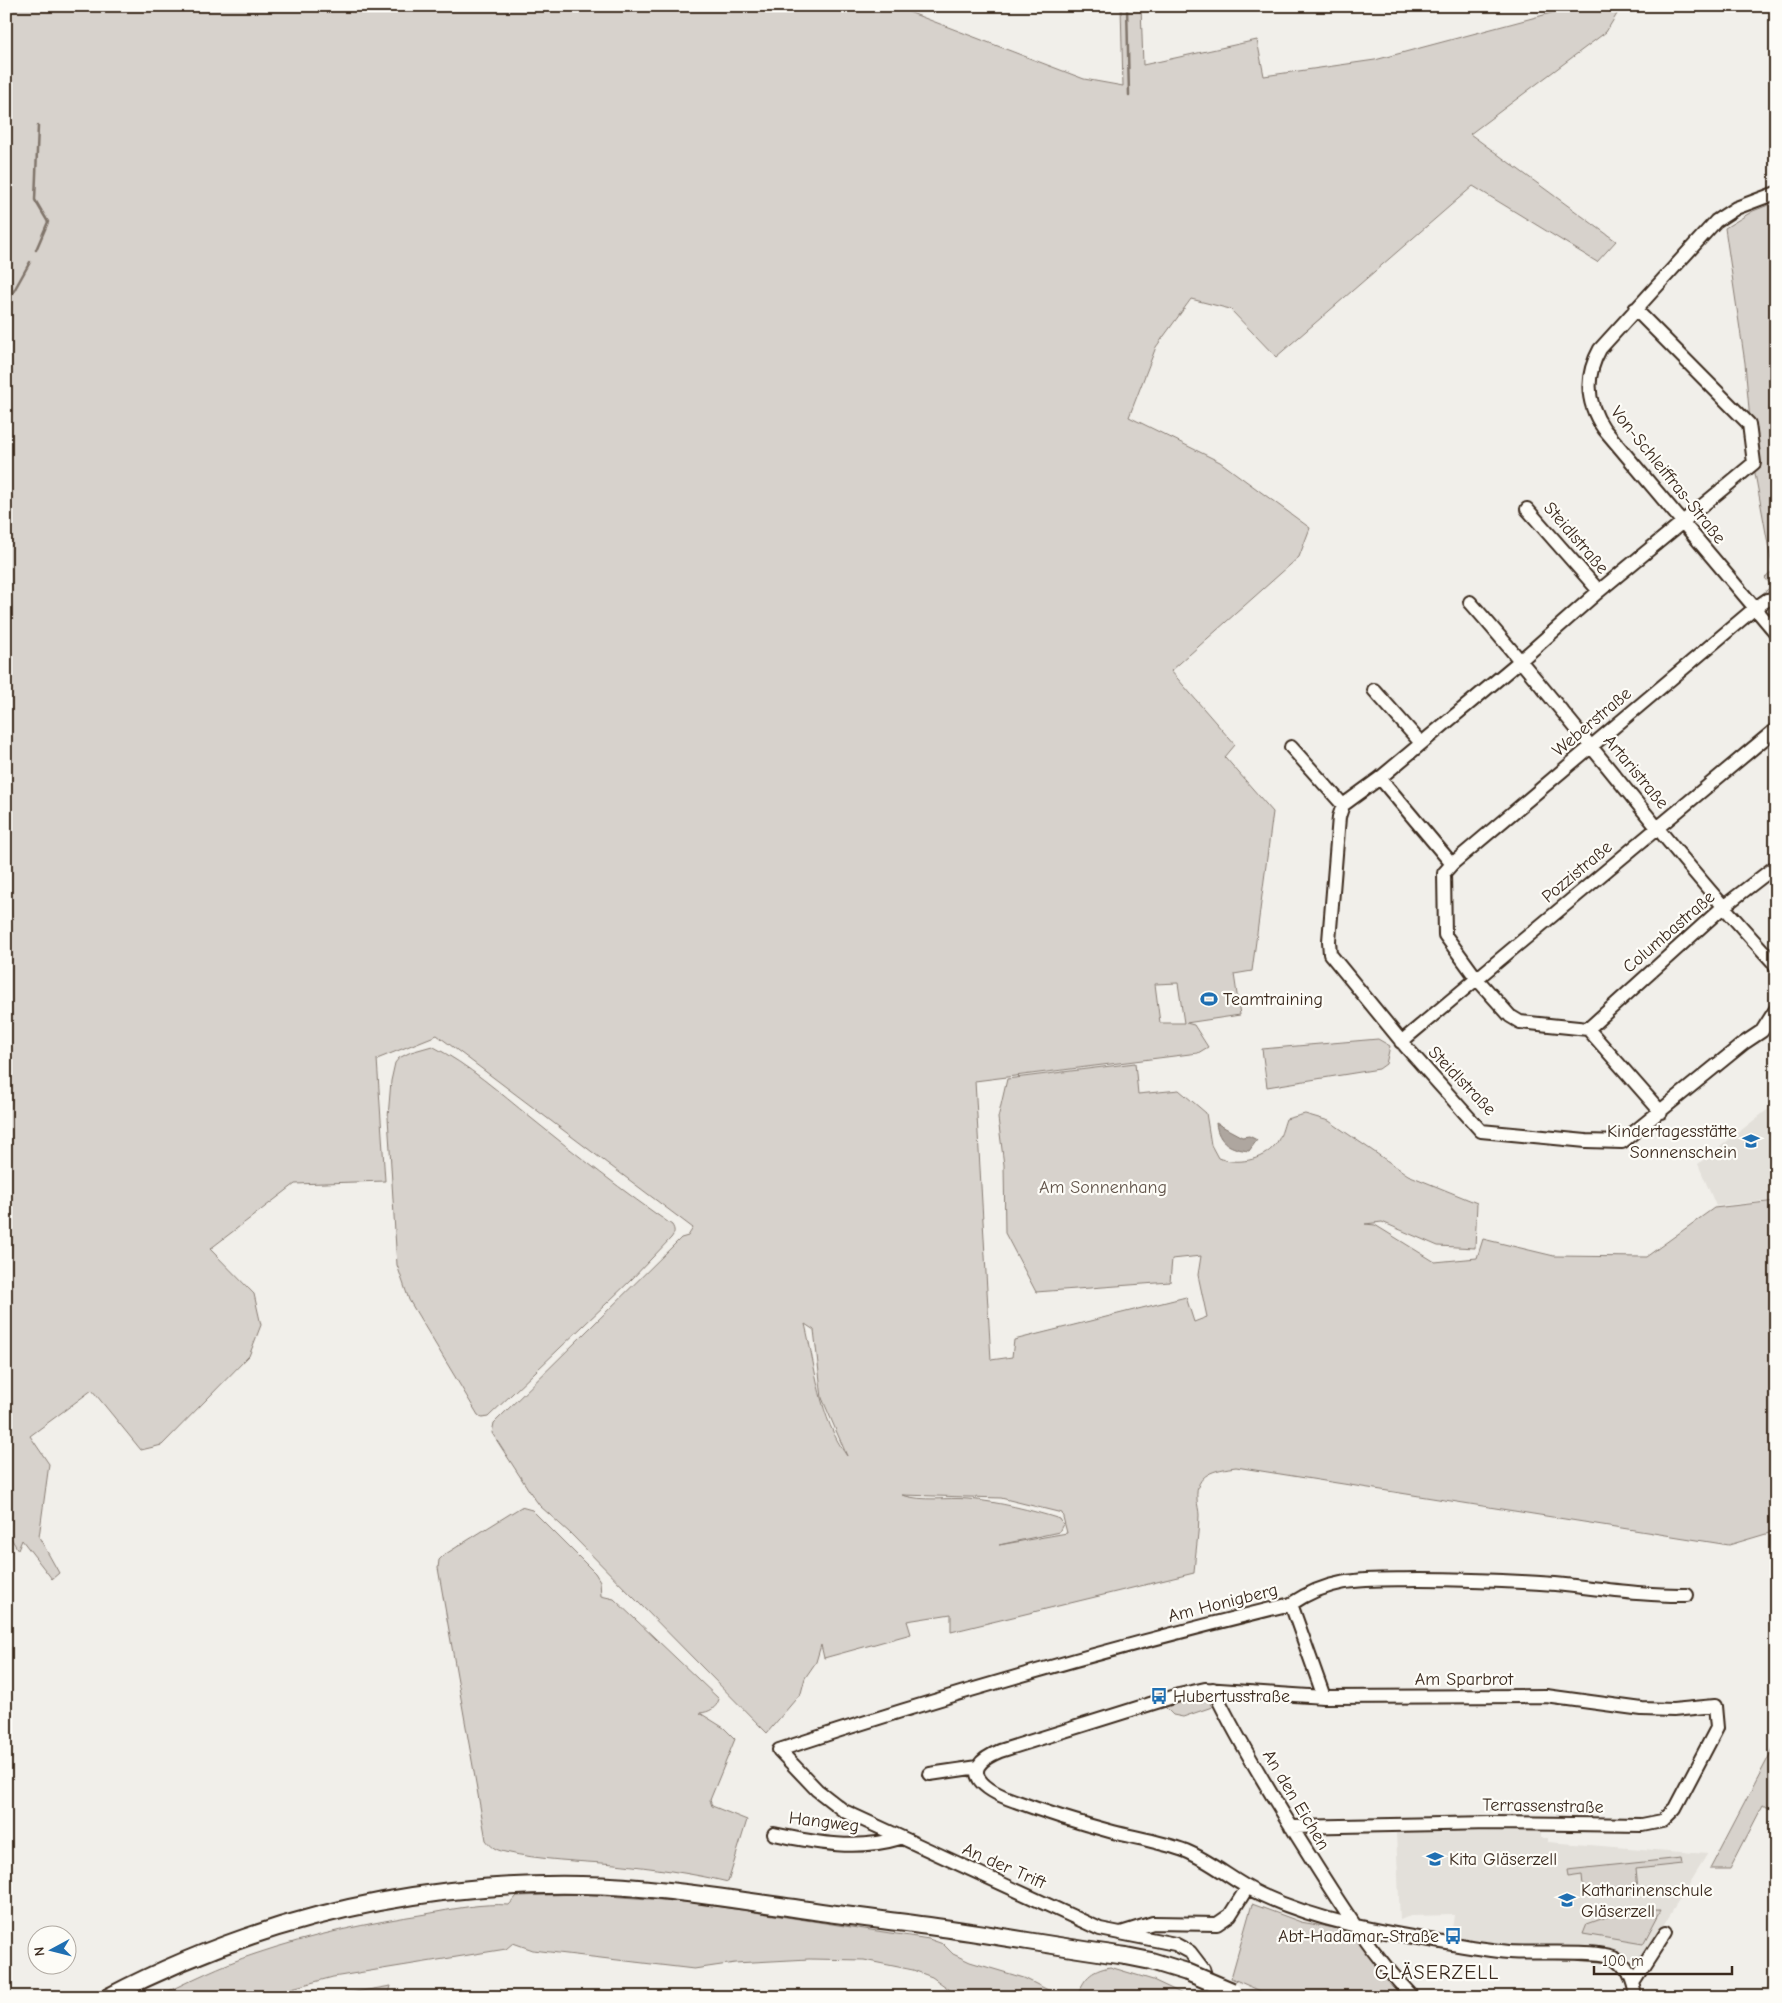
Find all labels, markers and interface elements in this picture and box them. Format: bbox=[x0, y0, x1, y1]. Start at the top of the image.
street label: Von-Schleiffras-Straße bbox=[1606, 402, 1730, 548]
street label: Steidlstraße bbox=[1539, 498, 1613, 578]
street label: Weberstraße bbox=[1548, 683, 1636, 761]
street label: Artaristraße bbox=[1599, 731, 1673, 813]
street label: Pozzistraße bbox=[1538, 837, 1616, 907]
street label: Columbastraße bbox=[1619, 886, 1719, 978]
sports icon: Teamtraining bbox=[1199, 989, 1219, 1009]
place label: Teamtraining bbox=[1223, 989, 1323, 1010]
street label: Steidlstraße bbox=[1424, 1042, 1500, 1120]
place label: Kindertagesstätte Sonnenschein bbox=[1607, 1121, 1737, 1163]
school or university icon: Kindertagesstätte Sonnenschein bbox=[1741, 1131, 1761, 1151]
park label: Am Sonnenhang bbox=[1039, 1177, 1167, 1198]
street label: Am Honigberg bbox=[1166, 1579, 1280, 1627]
street label: Am Sparbrot bbox=[1415, 1669, 1514, 1690]
bus stop icon: Hubertusstraße bbox=[1149, 1686, 1169, 1706]
place label: Hubertusstraße bbox=[1173, 1686, 1290, 1707]
street label: An den Eichen bbox=[1258, 1746, 1334, 1854]
street label: Terrassenstraße bbox=[1482, 1794, 1604, 1818]
street label: Hangweg bbox=[788, 1807, 860, 1837]
street label: An der Trift bbox=[959, 1838, 1050, 1894]
school or university icon: Kita Gläserzell bbox=[1425, 1849, 1445, 1869]
place label: Kita Gläserzell bbox=[1449, 1849, 1557, 1870]
place label: Katharinenschule Gläserzell bbox=[1581, 1880, 1713, 1922]
school or university icon: Katharinenschule Gläserzell bbox=[1557, 1890, 1577, 1910]
north arrow bbox=[28, 1926, 78, 1976]
place label: Abt-Hadamar-Straße bbox=[1278, 1926, 1439, 1947]
bus stop icon: Abt-Hadamar-Straße bbox=[1443, 1926, 1463, 1946]
scale bar bbox=[1594, 1943, 1732, 1975]
text: N bbox=[31, 1946, 49, 1957]
text: 100 m bbox=[1602, 1952, 1644, 1970]
district label: GLÄSERZELL bbox=[1375, 1961, 1499, 1984]

